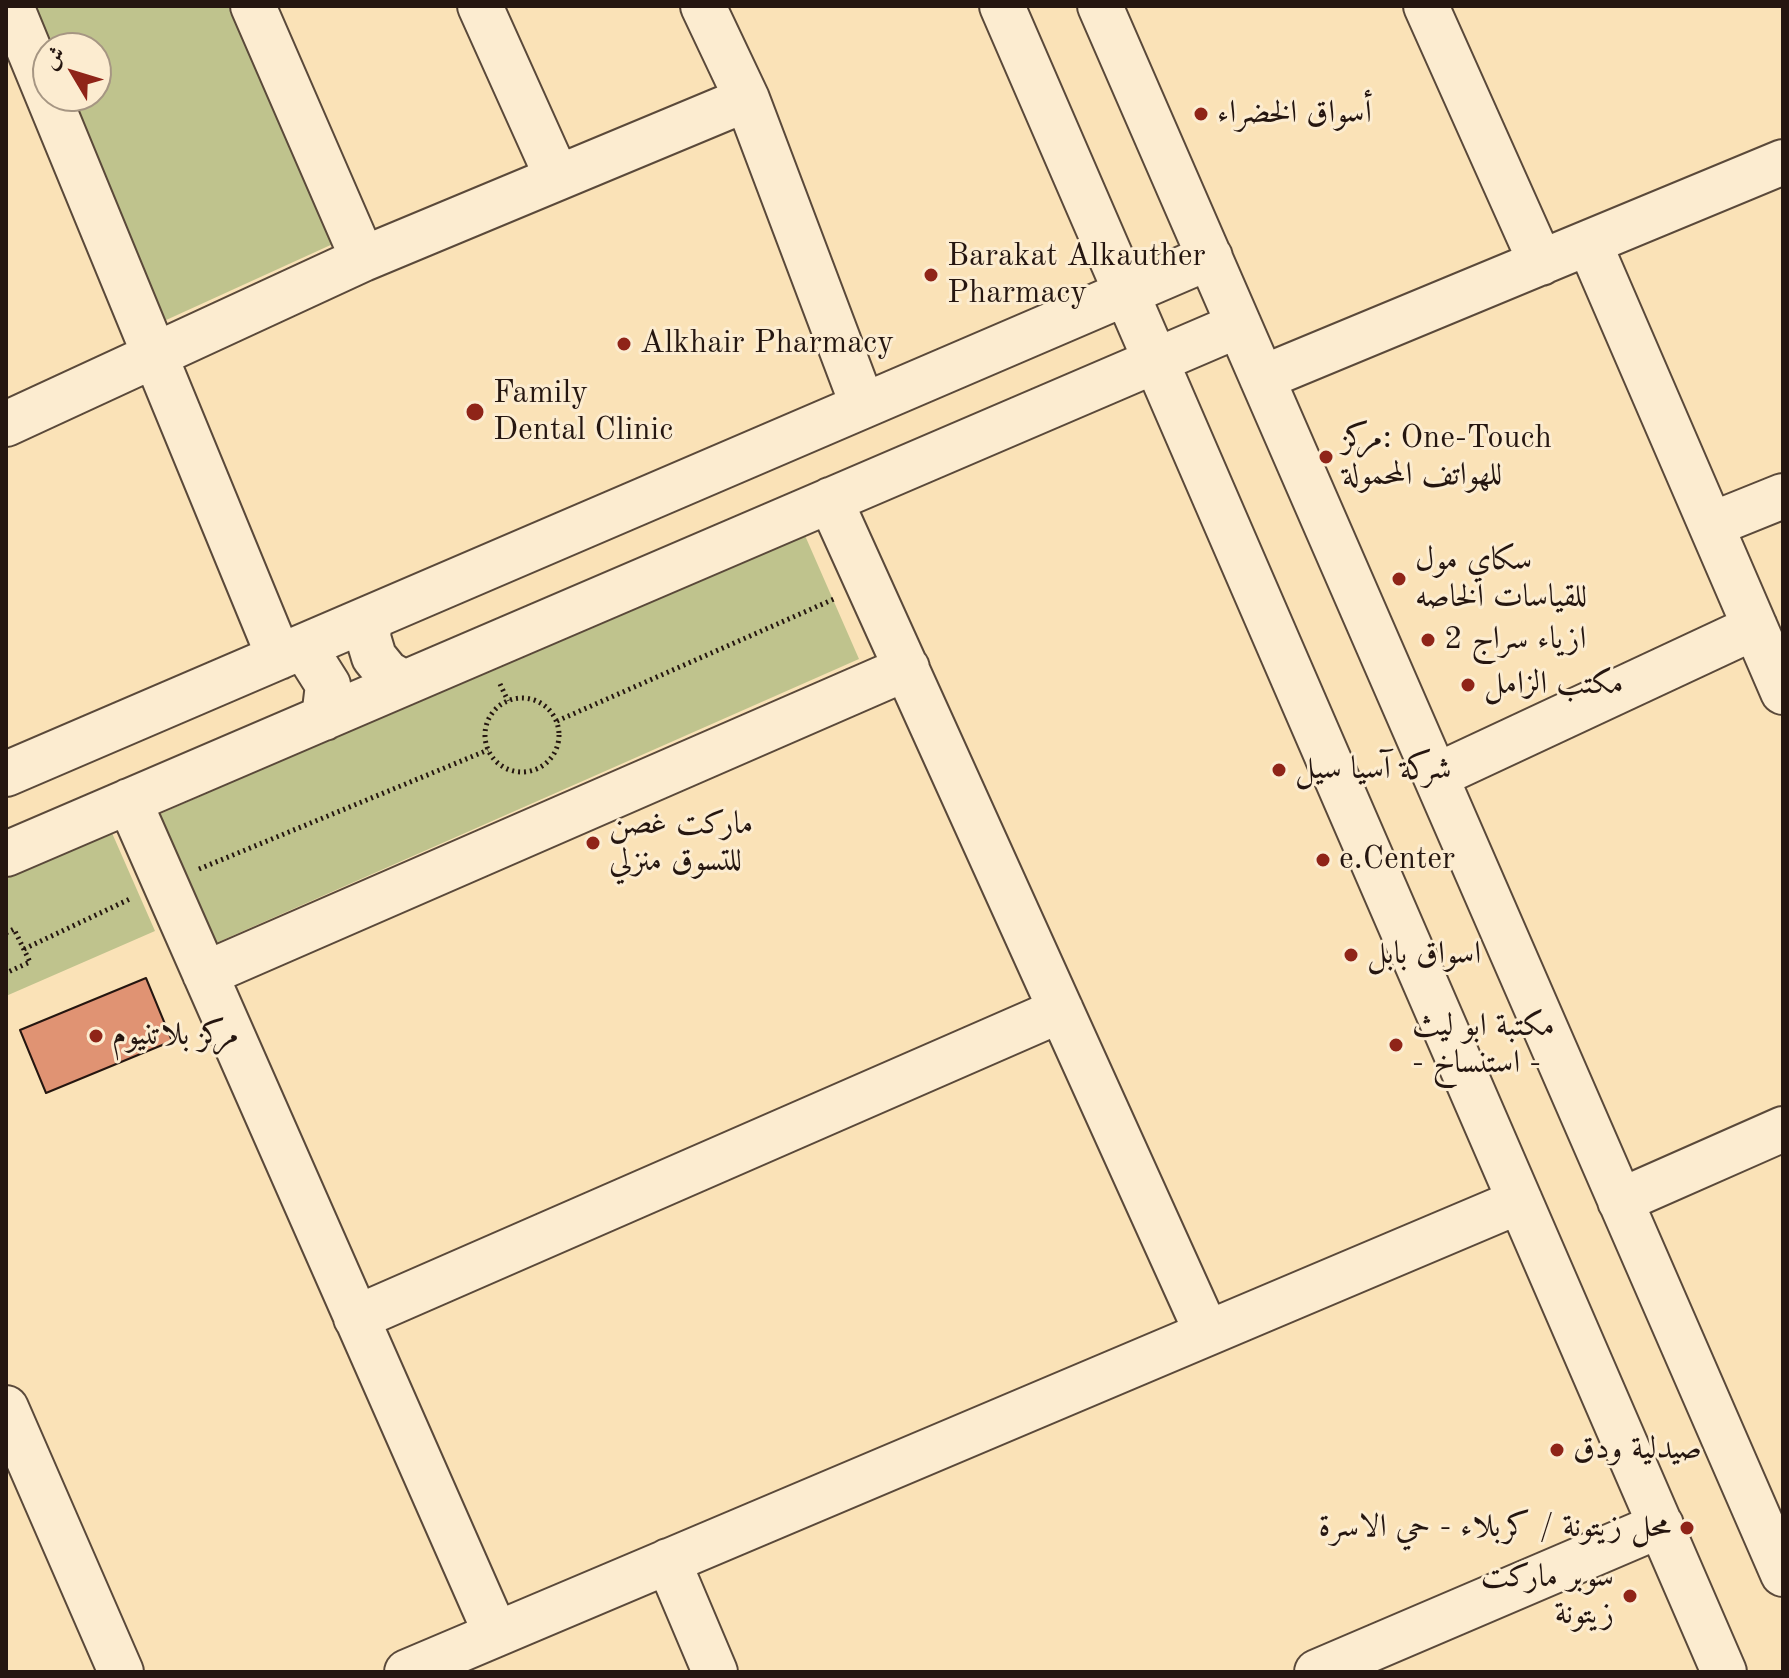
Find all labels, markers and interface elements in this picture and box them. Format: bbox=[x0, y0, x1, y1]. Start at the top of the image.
north arrow bbox=[32, 32, 112, 112]
text: ش bbox=[39, 43, 70, 74]
place label: أسواق الخضراء bbox=[1217, 95, 1372, 133]
marker: أسواق الخضراء bbox=[1192, 105, 1210, 123]
place label: Barakat Alkauther Pharmacy bbox=[947, 238, 1205, 313]
marker: Barakat Alkauther Pharmacy bbox=[922, 266, 940, 284]
place label: Alkhair Pharmacy bbox=[640, 325, 894, 363]
marker: Alkhair Pharmacy bbox=[615, 335, 633, 353]
place label: Family Dental Clinic bbox=[493, 375, 673, 450]
marker: Family Dental Clinic bbox=[464, 401, 486, 423]
place label: مركز: One-Touch للهواتف المحمولة bbox=[1342, 420, 1552, 495]
marker: مركز: One-Touch للهواتف المحمولة bbox=[1317, 448, 1335, 466]
place label: سكاي مول للقياسات الخاصه bbox=[1415, 542, 1587, 617]
marker: سكاي مول للقياسات الخاصه bbox=[1390, 570, 1408, 588]
place label: ازياء سراج 2 bbox=[1444, 621, 1586, 659]
marker: ازياء سراج 2 bbox=[1419, 631, 1437, 649]
place label: مكتب الزامل bbox=[1484, 666, 1623, 704]
marker: مكتب الزامل bbox=[1459, 676, 1477, 694]
place label: شركة آسيا سيل bbox=[1295, 751, 1451, 789]
marker: شركة آسيا سيل bbox=[1270, 761, 1288, 779]
place label: ماركت غصن للتسوق منزلي bbox=[609, 806, 753, 881]
marker: ماركت غصن للتسوق منزلي bbox=[584, 834, 602, 852]
place label: e.Center bbox=[1339, 841, 1455, 879]
marker: e.Center bbox=[1314, 851, 1332, 869]
place label: اسواق بابل bbox=[1367, 936, 1481, 974]
marker: اسواق بابل bbox=[1342, 946, 1360, 964]
place label: مكتبة ابو ليث - استنساخ - bbox=[1412, 1008, 1555, 1083]
place label: مركز بلاتنيوم bbox=[112, 1017, 239, 1055]
marker: مركز بلاتنيوم bbox=[87, 1027, 105, 1045]
marker: مكتبة ابو ليث - استنساخ - bbox=[1387, 1036, 1405, 1054]
place label: صيدلية ودق bbox=[1573, 1431, 1702, 1469]
marker: صيدلية ودق bbox=[1548, 1441, 1566, 1459]
place label: محل زيتونة / كربلاء - حي الاسرة bbox=[1319, 1509, 1671, 1547]
marker: محل زيتونة / كربلاء - حي الاسرة bbox=[1678, 1519, 1696, 1537]
place label: سوبر ماركت زيتونة bbox=[1481, 1559, 1614, 1634]
marker: سوبر ماركت زيتونة bbox=[1621, 1587, 1639, 1605]

